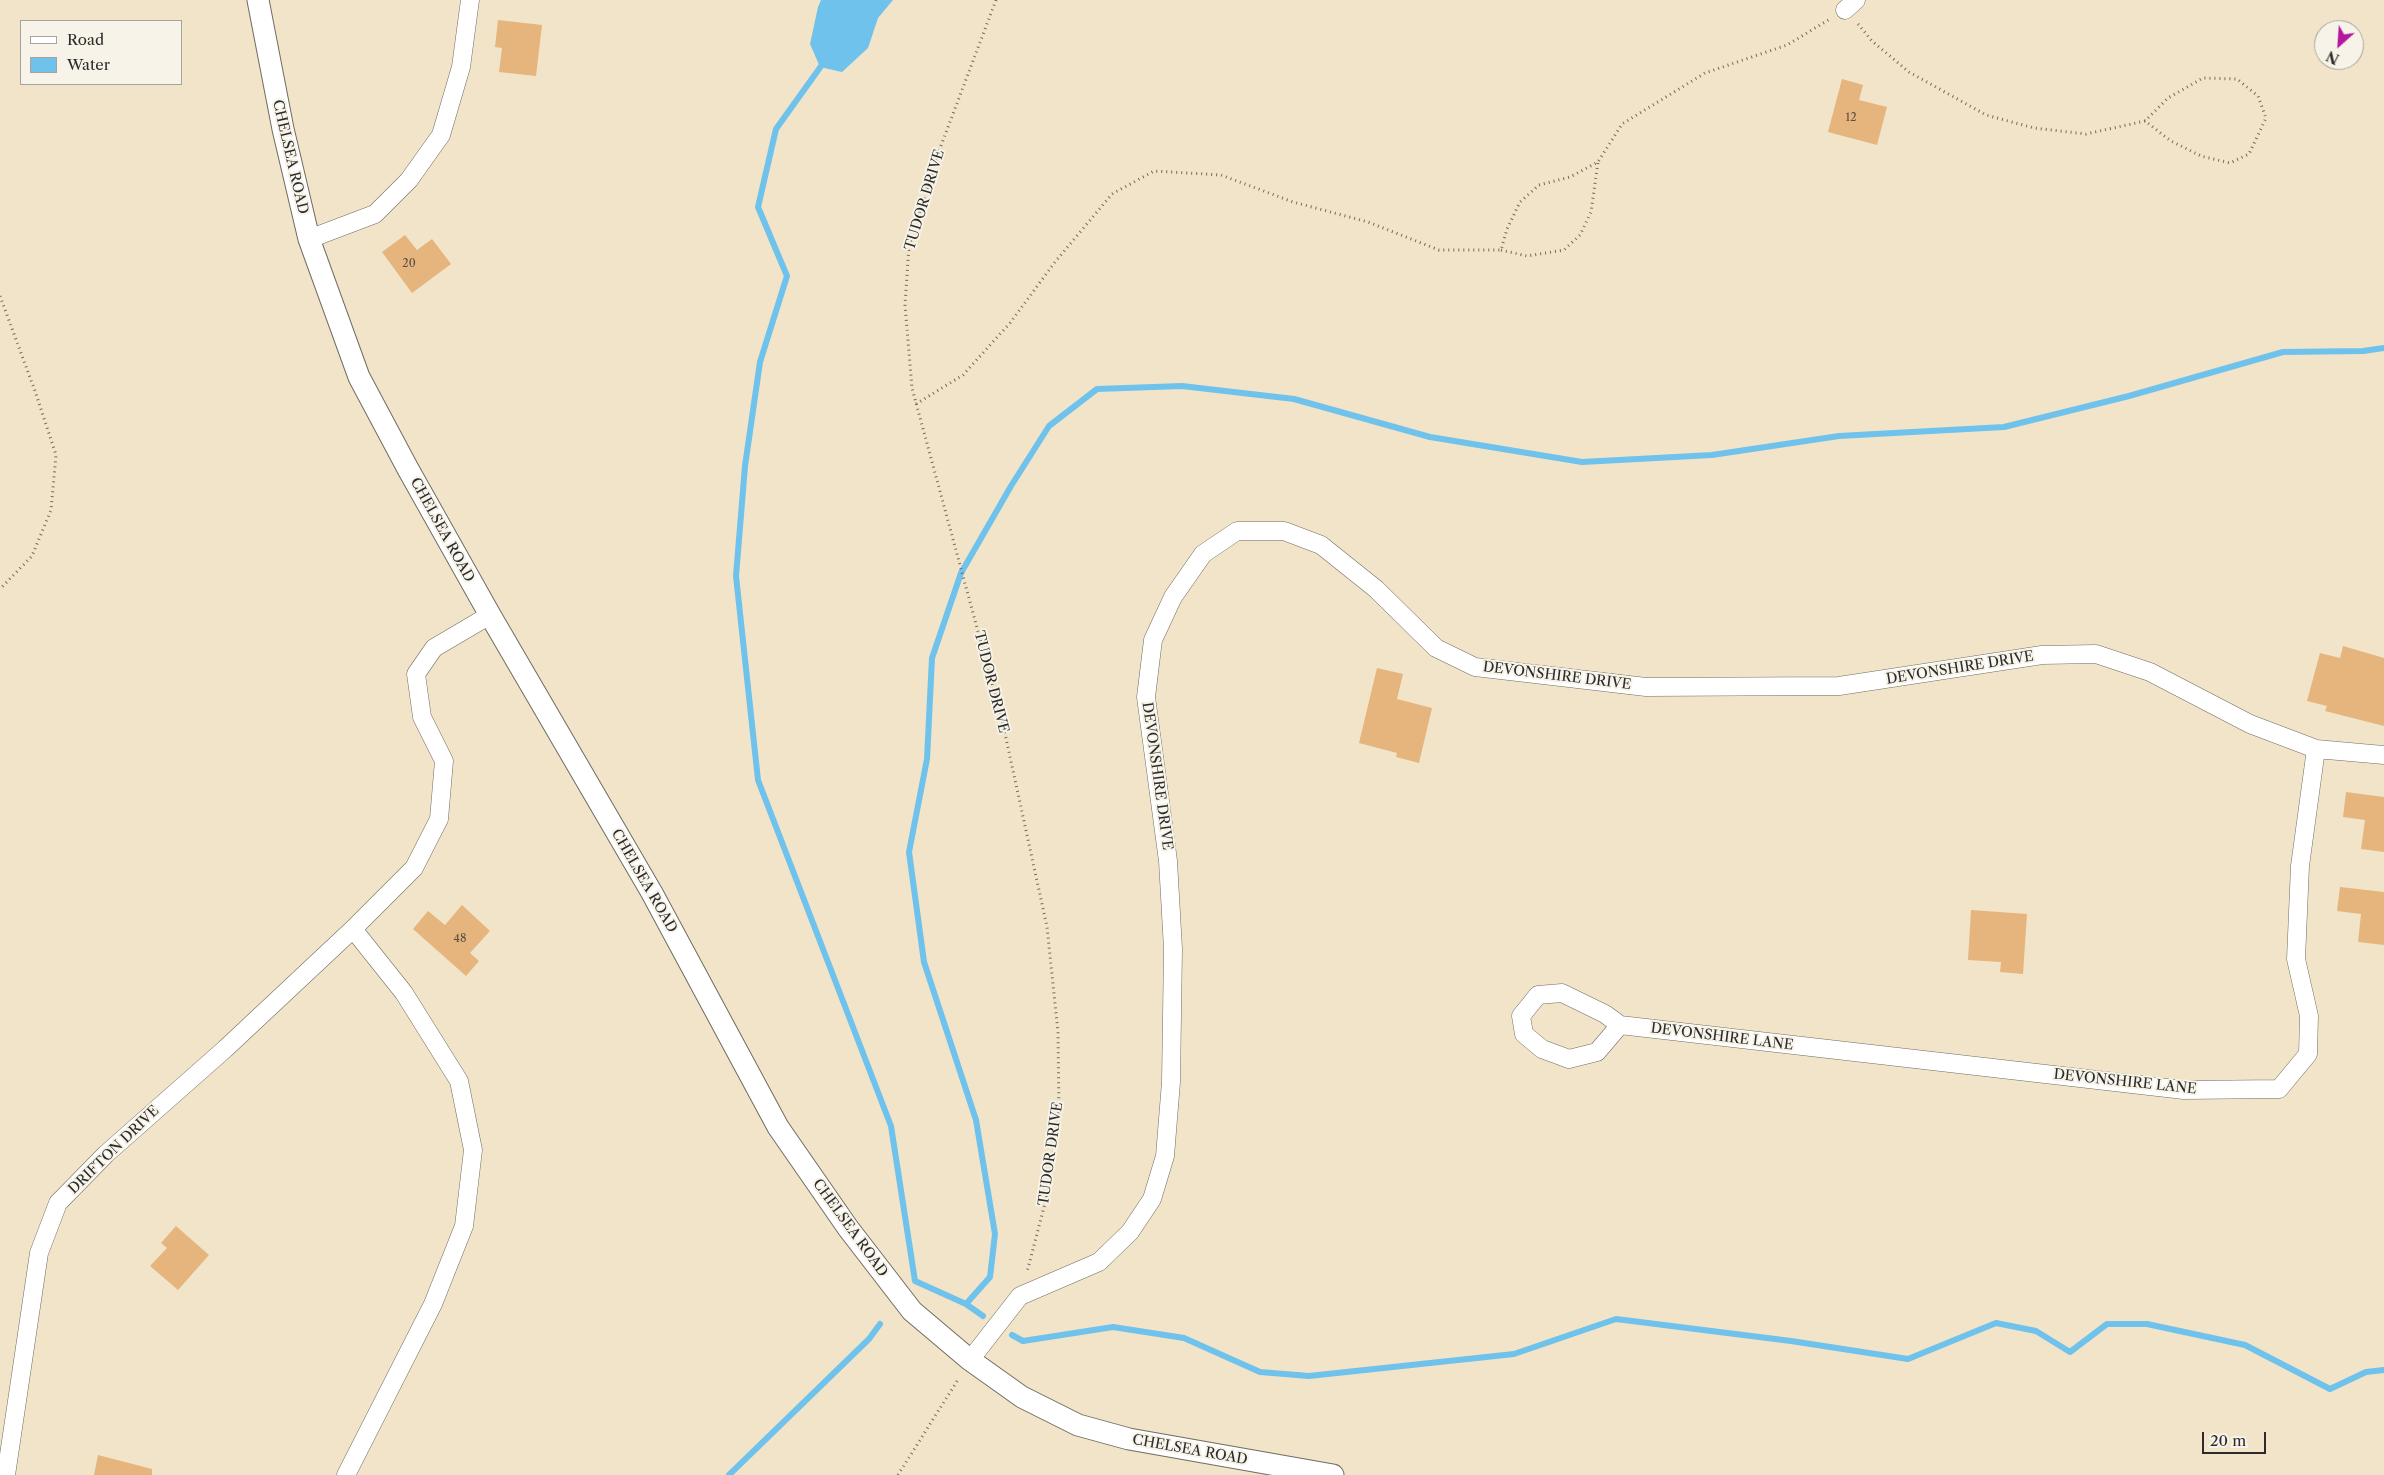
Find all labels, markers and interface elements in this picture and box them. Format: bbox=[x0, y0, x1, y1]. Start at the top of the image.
legend bbox=[20, 20, 182, 85]
north arrow bbox=[2314, 20, 2364, 70]
text: Road bbox=[67, 30, 104, 49]
text: N bbox=[2323, 47, 2342, 68]
text: Water bbox=[67, 55, 110, 74]
street label: CHELSEA ROAD bbox=[269, 98, 311, 216]
house number: 12 bbox=[1846, 111, 1856, 125]
street label: TUDOR DRIVE bbox=[902, 148, 948, 252]
house number: 20 bbox=[402, 257, 416, 271]
street label: CHELSEA ROAD bbox=[406, 475, 478, 585]
street label: TUDOR DRIVE bbox=[970, 629, 1012, 735]
street label: DEVONSHIRE DRIVE bbox=[1885, 648, 2035, 688]
street label: DEVONSHIRE DRIVE bbox=[1482, 659, 1632, 693]
street label: DEVONSHIRE DRIVE bbox=[1138, 701, 1176, 851]
street label: CHELSEA ROAD bbox=[608, 826, 680, 936]
house number: 48 bbox=[454, 932, 466, 946]
street label: DEVONSHIRE LANE bbox=[1650, 1020, 1794, 1054]
street label: DEVONSHIRE LANE bbox=[2053, 1066, 2197, 1098]
street label: TUDOR DRIVE bbox=[1035, 1101, 1067, 1207]
street label: DRIFTON DRIVE bbox=[65, 1102, 163, 1198]
street label: CHELSEA ROAD bbox=[809, 1176, 891, 1280]
scale bar bbox=[2204, 1422, 2268, 1454]
text: 20 m bbox=[2210, 1431, 2246, 1450]
street label: CHELSEA ROAD bbox=[1131, 1432, 1249, 1468]

